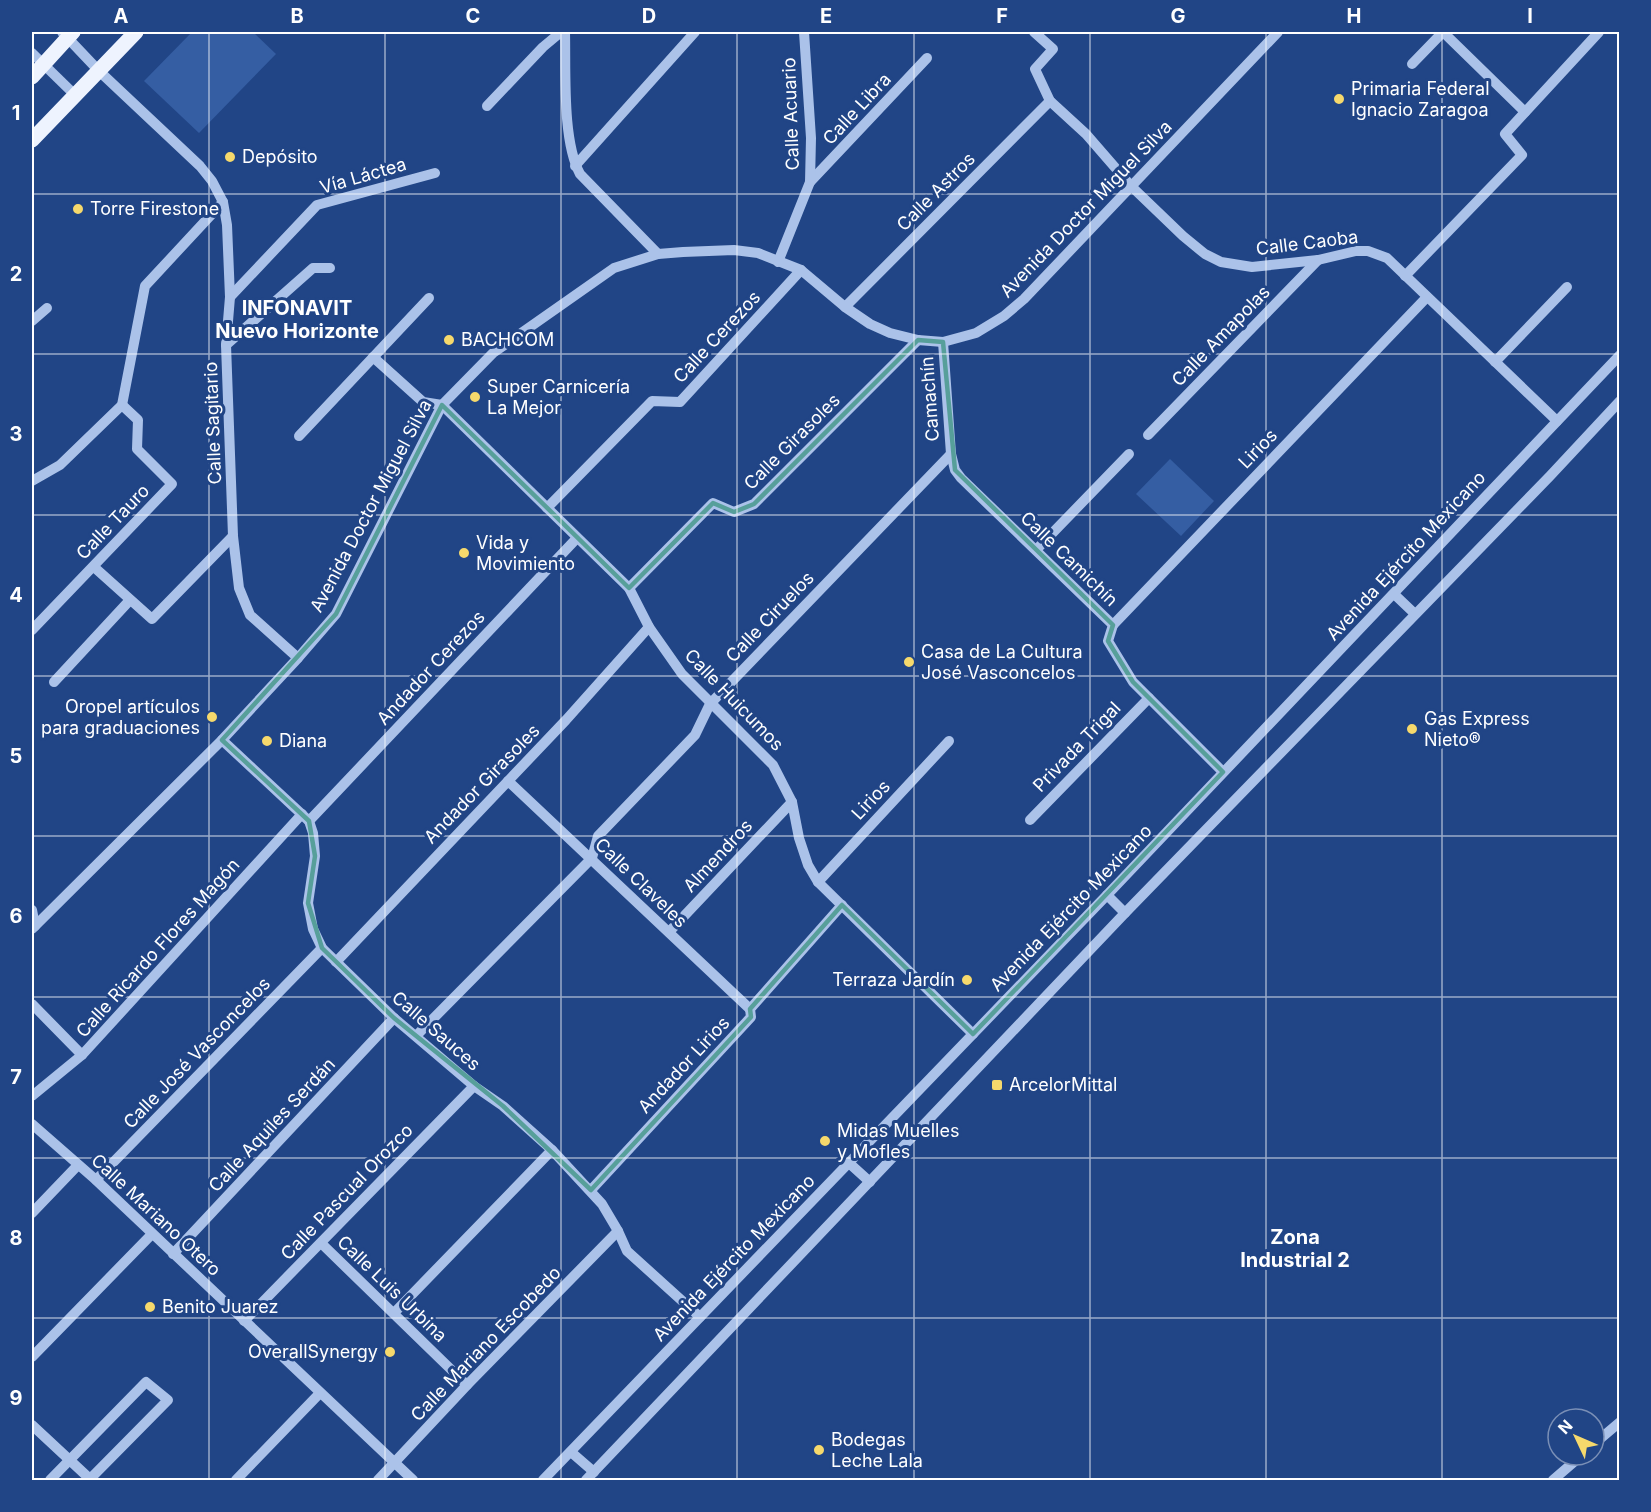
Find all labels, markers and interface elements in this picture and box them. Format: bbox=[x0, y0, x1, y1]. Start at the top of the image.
text: A bbox=[114, 4, 129, 28]
text: B bbox=[290, 4, 304, 28]
text: C bbox=[466, 4, 480, 28]
text: D bbox=[642, 4, 656, 28]
text: E bbox=[820, 4, 832, 28]
text: F bbox=[996, 4, 1008, 28]
text: G bbox=[1170, 4, 1186, 28]
text: H bbox=[1347, 4, 1361, 28]
text: I bbox=[1527, 4, 1533, 28]
street label: Calle Acuario bbox=[778, 57, 803, 171]
street label: Calle Libra bbox=[818, 69, 895, 149]
place label: Primaria Federal Ignacio Zaragoa bbox=[1351, 78, 1490, 120]
marker: Primaria Federal Ignacio Zaragoa bbox=[1332, 92, 1346, 106]
text: 1 bbox=[12, 101, 20, 125]
street label: Avenida Doctor Miguel Silva bbox=[996, 116, 1176, 301]
place label: Depósito bbox=[242, 146, 318, 167]
street label: Calle Astros bbox=[892, 148, 979, 235]
marker: Depósito bbox=[223, 150, 237, 164]
street label: Vía Láctea bbox=[317, 153, 409, 198]
place label: Torre Firestone bbox=[90, 198, 219, 219]
marker: Torre Firestone bbox=[71, 202, 85, 216]
street label: Calle Caoba bbox=[1255, 226, 1359, 259]
text: 2 bbox=[10, 262, 22, 286]
street label: Calle Amapolas bbox=[1167, 281, 1274, 390]
street label: Calle Cerezos bbox=[669, 286, 765, 387]
district label: INFONAVIT Nuevo Horizonte bbox=[215, 296, 379, 343]
place label: BACHCOM bbox=[461, 329, 554, 350]
marker: BACHCOM bbox=[442, 333, 456, 347]
street label: Camachín bbox=[916, 356, 943, 442]
street label: Calle Sagitario bbox=[200, 361, 225, 485]
place label: Super Carnicería La Mejor bbox=[487, 376, 630, 418]
street label: Calle Girasoles bbox=[739, 389, 844, 494]
marker: Super Carnicería La Mejor bbox=[468, 390, 482, 404]
street label: Avenida Doctor Miguel Silva bbox=[305, 396, 436, 616]
text: 3 bbox=[10, 422, 22, 446]
street label: Lirios bbox=[1234, 425, 1281, 473]
street label: Avenida Ejército Mexicano bbox=[1322, 467, 1490, 645]
street label: Calle Tauro bbox=[72, 480, 153, 563]
street label: Calle Camichín bbox=[1016, 507, 1122, 610]
place label: Vida y Movimiento bbox=[476, 532, 575, 574]
marker: Vida y Movimiento bbox=[457, 546, 471, 560]
street label: Calle Ciruelos bbox=[721, 567, 818, 666]
text: 4 bbox=[9, 583, 23, 607]
street label: Andador Cerezos bbox=[372, 606, 489, 729]
place label: Casa de La Cultura José Vasconcelos bbox=[921, 641, 1083, 683]
street label: Calle Huicumos bbox=[681, 645, 788, 755]
marker: Casa de La Cultura José Vasconcelos bbox=[902, 655, 916, 669]
place label: Oropel artículos para graduaciones bbox=[41, 696, 200, 738]
street label: Privada Trigal bbox=[1029, 697, 1125, 796]
place label: Gas Express Nieto® bbox=[1424, 708, 1530, 750]
marker: Oropel artículos para graduaciones bbox=[205, 710, 219, 724]
street label: Andador Girasoles bbox=[419, 720, 544, 847]
marker: Gas Express Nieto® bbox=[1405, 722, 1419, 736]
place label: Diana bbox=[279, 730, 327, 751]
marker: Diana bbox=[260, 734, 274, 748]
text: 5 bbox=[10, 744, 22, 768]
street label: Lirios bbox=[847, 776, 894, 824]
street label: Almendros bbox=[679, 815, 757, 896]
street label: Avenida Ejército Mexicano bbox=[985, 820, 1156, 995]
street label: Calle Claveles bbox=[591, 834, 692, 932]
street label: Calle Ricardo Flores Magón bbox=[72, 854, 244, 1041]
text: 6 bbox=[10, 904, 23, 928]
place label: Terraza Jardín bbox=[832, 969, 955, 990]
street label: Calle José Vasconcelos bbox=[119, 973, 274, 1133]
marker: Terraza Jardín bbox=[960, 973, 974, 987]
street label: Calle Sauces bbox=[388, 987, 485, 1075]
street label: Andador Lirios bbox=[634, 1012, 734, 1117]
street label: Calle Aquiles Serdán bbox=[204, 1053, 339, 1196]
text: 7 bbox=[10, 1065, 22, 1089]
place label: ArcelorMittal bbox=[1009, 1074, 1117, 1095]
marker: ArcelorMittal bbox=[990, 1078, 1004, 1092]
street label: Calle Pascual Orozco bbox=[276, 1119, 417, 1264]
place label: Midas Muelles y Mofles bbox=[837, 1120, 959, 1162]
marker: Midas Muelles y Mofles bbox=[818, 1134, 832, 1148]
street label: Calle Mariano Otero bbox=[87, 1149, 225, 1280]
street label: Avenida Ejército Mexicano bbox=[648, 1170, 819, 1345]
district label: Zona Industrial 2 bbox=[1240, 1225, 1350, 1272]
text: 8 bbox=[9, 1226, 23, 1250]
street label: Calle Luis Urbina bbox=[333, 1231, 451, 1346]
street label: Calle Mariano Escobedo bbox=[406, 1262, 565, 1425]
place label: Benito Juarez bbox=[162, 1296, 279, 1317]
marker: Benito Juarez bbox=[143, 1300, 157, 1314]
place label: OverallSynergy bbox=[248, 1341, 378, 1362]
marker: OverallSynergy bbox=[383, 1345, 397, 1359]
text: 9 bbox=[10, 1386, 23, 1410]
north arrow bbox=[1546, 1407, 1606, 1467]
text: N bbox=[1554, 1415, 1577, 1438]
place label: Bodegas Leche Lala bbox=[831, 1429, 923, 1471]
marker: Bodegas Leche Lala bbox=[812, 1443, 826, 1457]

